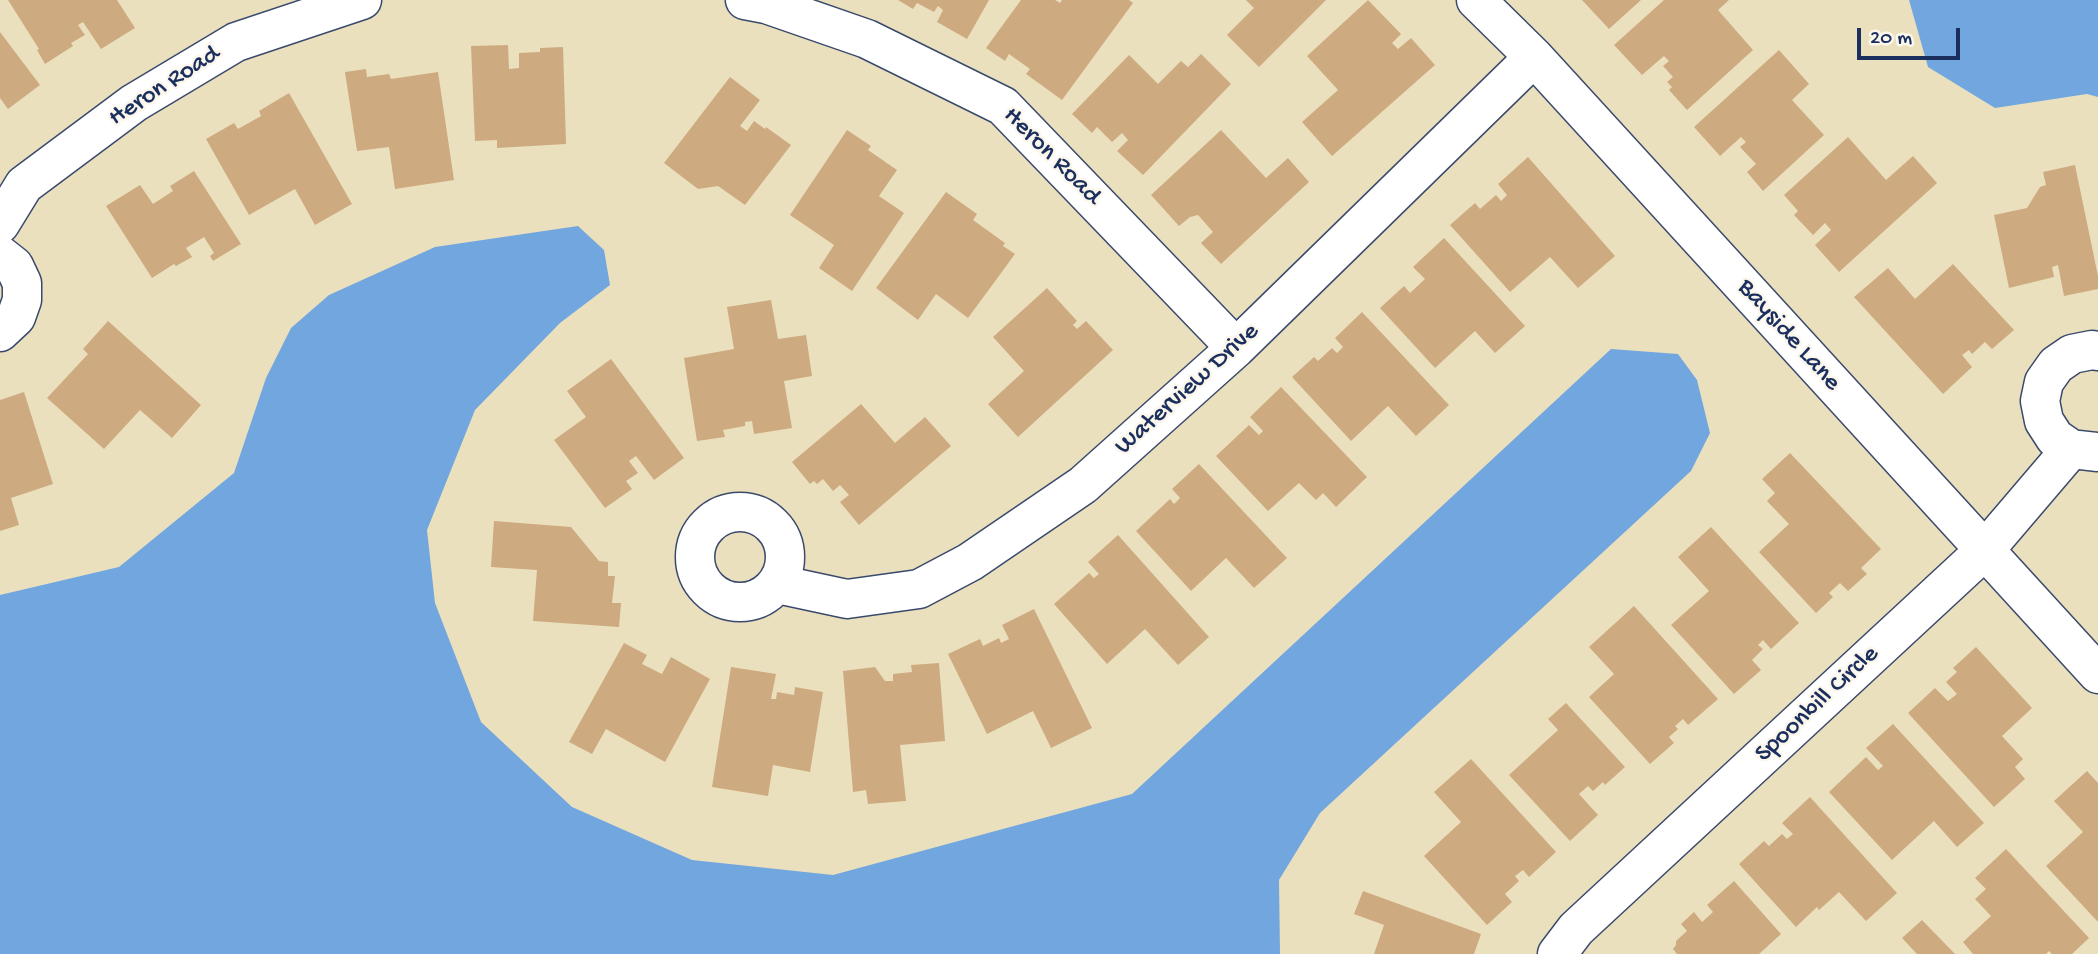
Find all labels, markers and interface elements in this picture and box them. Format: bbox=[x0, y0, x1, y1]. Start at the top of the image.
scale bar bbox=[1860, 14, 1963, 58]
text: 20 m bbox=[1870, 27, 1912, 52]
street label: Heron Road bbox=[104, 40, 226, 134]
street label: Heron Road bbox=[995, 101, 1107, 213]
street label: Bayside Lane bbox=[1729, 273, 1847, 399]
street label: Waterview Drive bbox=[1109, 317, 1267, 463]
street label: Spoonbill Circle bbox=[1750, 640, 1886, 770]

